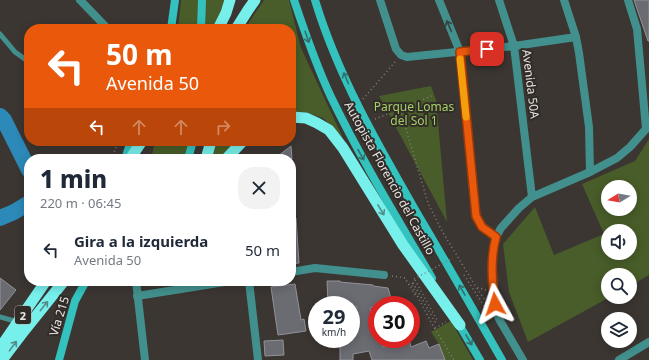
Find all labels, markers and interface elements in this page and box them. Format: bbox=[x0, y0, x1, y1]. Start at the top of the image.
one-way arrow bbox=[445, 21, 452, 33]
one-way arrow bbox=[303, 31, 311, 43]
pin bbox=[470, 32, 504, 66]
text: 50 m bbox=[106, 35, 173, 73]
icon: arrive bbox=[476, 38, 498, 60]
icon: left bbox=[40, 40, 92, 92]
street label: Avenida 50A bbox=[518, 48, 544, 120]
text: Avenida 50 bbox=[106, 71, 199, 95]
one-way arrow bbox=[342, 72, 349, 84]
street label: Autopista Florencio del Castillo bbox=[341, 98, 439, 258]
park label: Parque Lomas del Sol 1 bbox=[374, 98, 455, 129]
icon: left bbox=[86, 116, 108, 138]
icon: ahead bbox=[128, 116, 150, 138]
icon: ahead bbox=[170, 116, 192, 138]
icon: right bbox=[212, 116, 234, 138]
one-way arrow bbox=[358, 149, 365, 161]
text: 1 min bbox=[40, 162, 107, 195]
button: close bbox=[238, 167, 280, 209]
north arrow bbox=[601, 180, 637, 216]
map controls bbox=[601, 180, 637, 348]
text: 220 m · 06:45 bbox=[40, 194, 121, 212]
one-way arrow bbox=[378, 204, 386, 216]
button: sound bbox=[601, 224, 637, 260]
text: Gira a la izquierda bbox=[74, 231, 208, 251]
icon: left bbox=[40, 239, 62, 261]
text: 50 m bbox=[245, 240, 280, 260]
text: Avenida 50 bbox=[74, 251, 141, 269]
button: search bbox=[601, 268, 637, 304]
position arrow bbox=[474, 283, 516, 325]
one-way arrow bbox=[458, 284, 466, 296]
street label: Vía 215 bbox=[45, 294, 73, 338]
speed limit sign: 30 bbox=[368, 296, 420, 348]
one-way arrow bbox=[39, 300, 48, 311]
text: 29 bbox=[323, 303, 345, 330]
road number: 2 bbox=[15, 306, 31, 324]
button: layers bbox=[601, 312, 637, 348]
text: km/h bbox=[322, 325, 346, 339]
one-way arrow bbox=[465, 334, 473, 346]
one-way arrow bbox=[9, 340, 17, 351]

